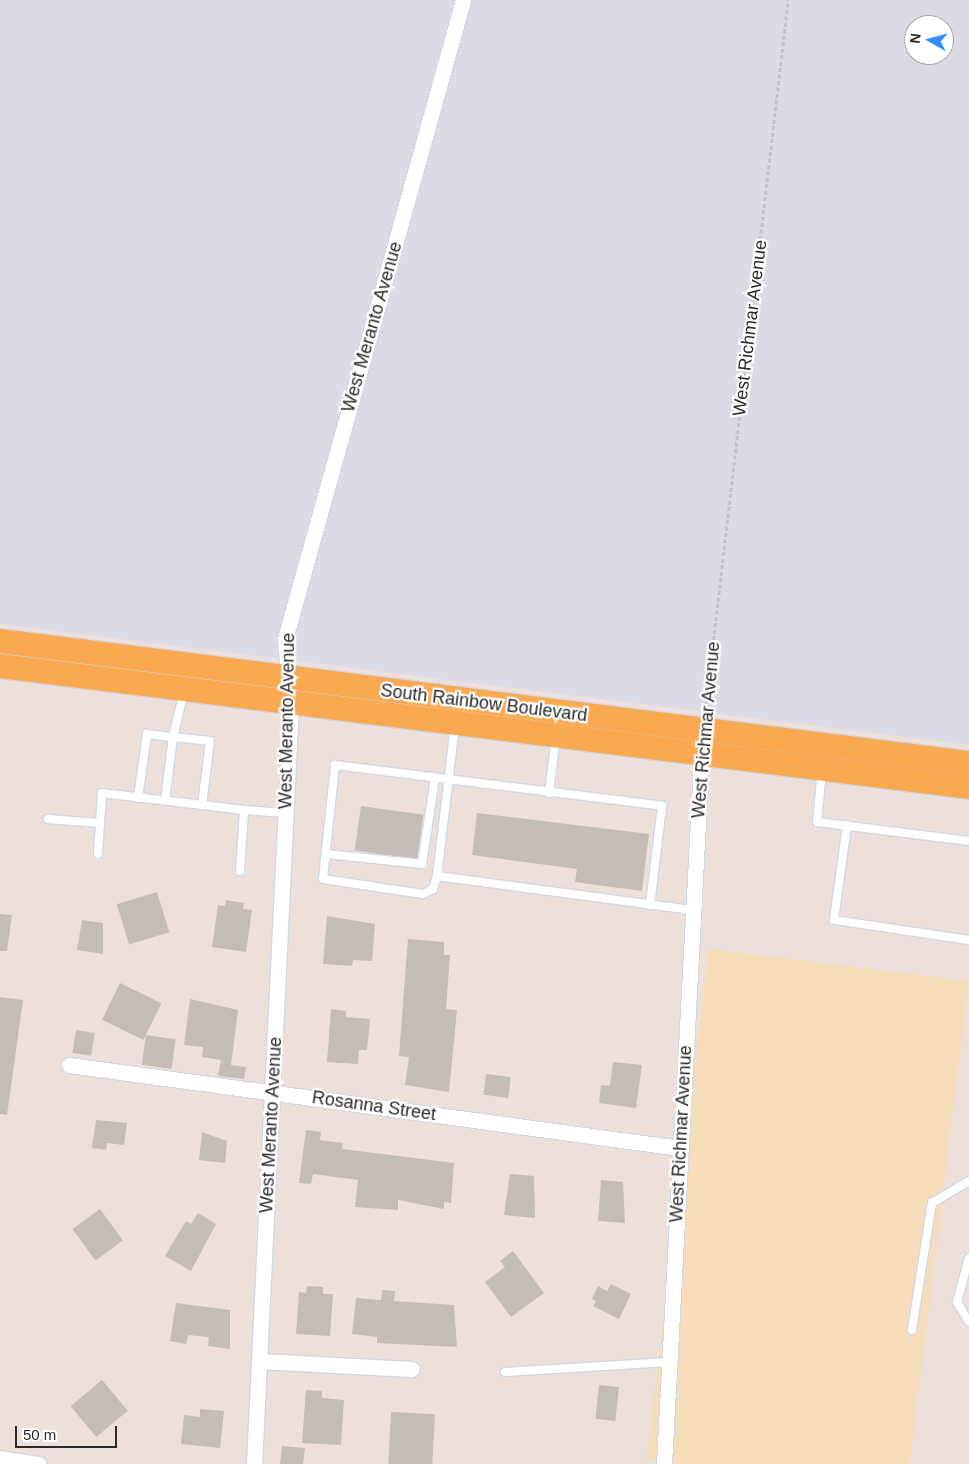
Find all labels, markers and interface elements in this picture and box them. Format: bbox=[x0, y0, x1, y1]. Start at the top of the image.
north arrow bbox=[904, 15, 954, 65]
text: N bbox=[907, 32, 924, 44]
street label: West Richmar Avenue bbox=[728, 238, 772, 418]
street label: West Meranto Avenue bbox=[337, 239, 407, 415]
street label: West Meranto Avenue bbox=[275, 632, 299, 810]
street label: West Richmar Avenue bbox=[687, 640, 725, 820]
street label: South Rainbow Boulevard bbox=[379, 680, 589, 726]
street label: West Meranto Avenue bbox=[256, 1036, 286, 1214]
street label: West Richmar Avenue bbox=[666, 1044, 696, 1224]
street label: Rosanna Street bbox=[311, 1087, 437, 1125]
scale bar bbox=[18, 1416, 120, 1448]
text: 50 m bbox=[23, 1426, 56, 1443]

